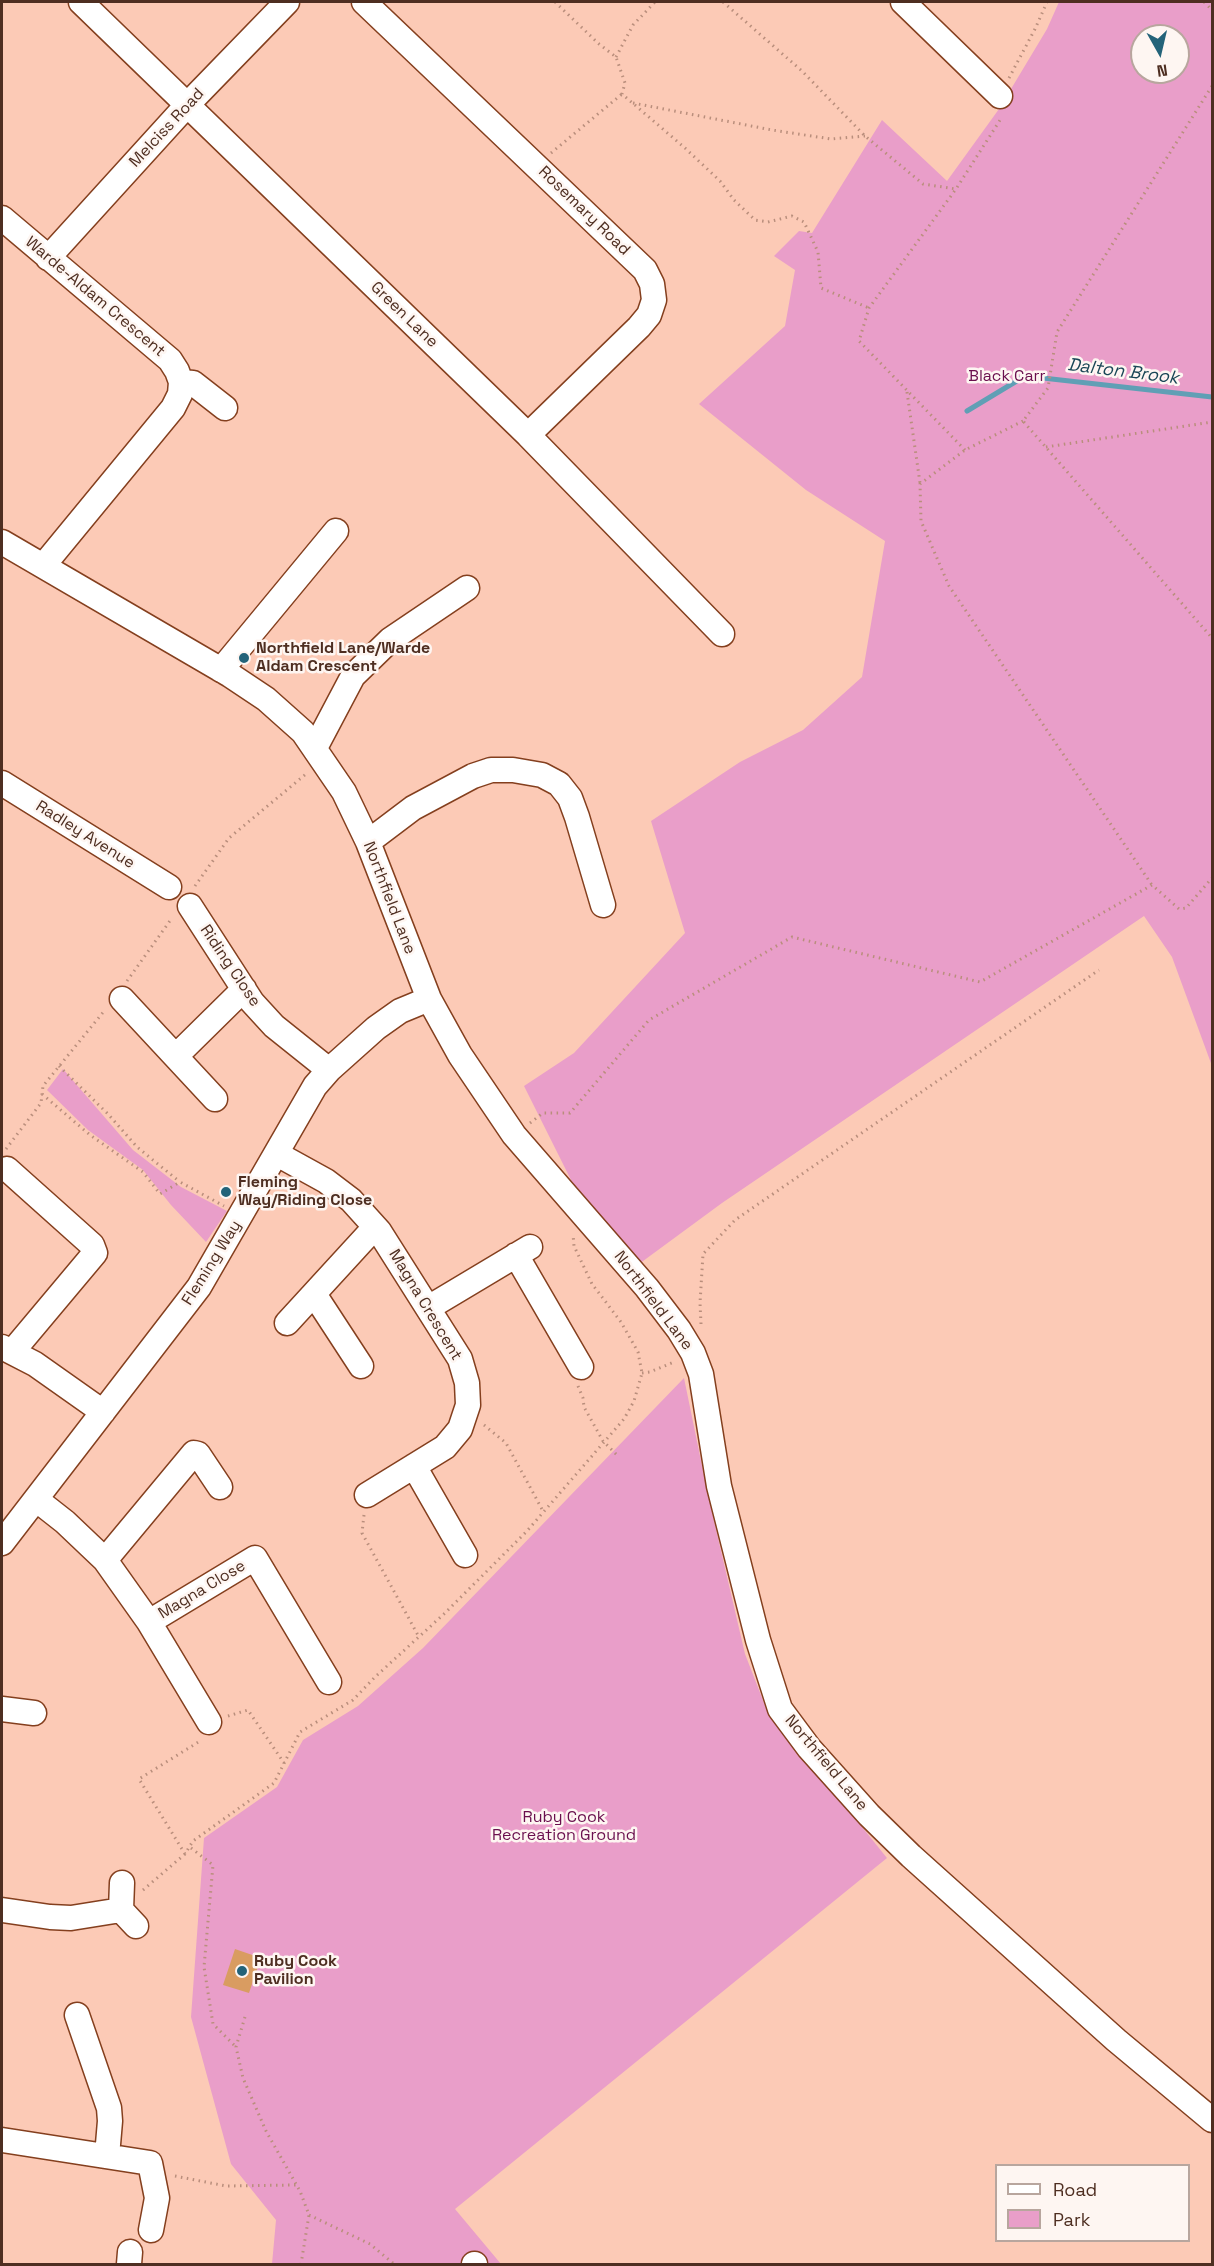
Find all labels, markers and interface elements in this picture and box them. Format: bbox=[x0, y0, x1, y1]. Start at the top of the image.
north arrow bbox=[1130, 24, 1190, 84]
text: N bbox=[1156, 59, 1169, 81]
street label: Melciss Road bbox=[126, 85, 208, 171]
street label: Rosemary Road bbox=[534, 162, 634, 260]
street label: Warde-Aldam Crescent bbox=[21, 233, 169, 361]
street label: Green Lane bbox=[366, 278, 442, 352]
water label: Dalton Brook bbox=[1066, 354, 1180, 390]
park label: Black Carr bbox=[968, 367, 1046, 387]
place label: Northfield Lane/Warde Aldam Crescent bbox=[256, 639, 430, 677]
marker: Northfield Lane/Warde Aldam Crescent bbox=[237, 651, 251, 665]
street label: Radley Avenue bbox=[32, 797, 138, 873]
street label: Northfield Lane bbox=[359, 839, 419, 957]
street label: Riding Close bbox=[196, 921, 264, 1011]
place label: Fleming Way/Riding Close bbox=[238, 1173, 372, 1211]
marker: Fleming Way/Riding Close bbox=[219, 1185, 233, 1199]
street label: Fleming Way bbox=[178, 1217, 246, 1309]
street label: Magna Crescent bbox=[384, 1246, 466, 1364]
street label: Northfield Lane bbox=[609, 1248, 697, 1354]
street label: Magna Close bbox=[155, 1556, 249, 1624]
street label: Northfield Lane bbox=[780, 1711, 872, 1815]
park label: Ruby Cook Recreation Ground bbox=[492, 1808, 636, 1846]
place label: Ruby Cook Pavilion bbox=[254, 1952, 337, 1990]
marker: Ruby Cook Pavilion bbox=[235, 1964, 249, 1978]
legend bbox=[995, 2164, 1190, 2242]
text: Road bbox=[1053, 2178, 1097, 2201]
text: Park bbox=[1053, 2208, 1090, 2231]

